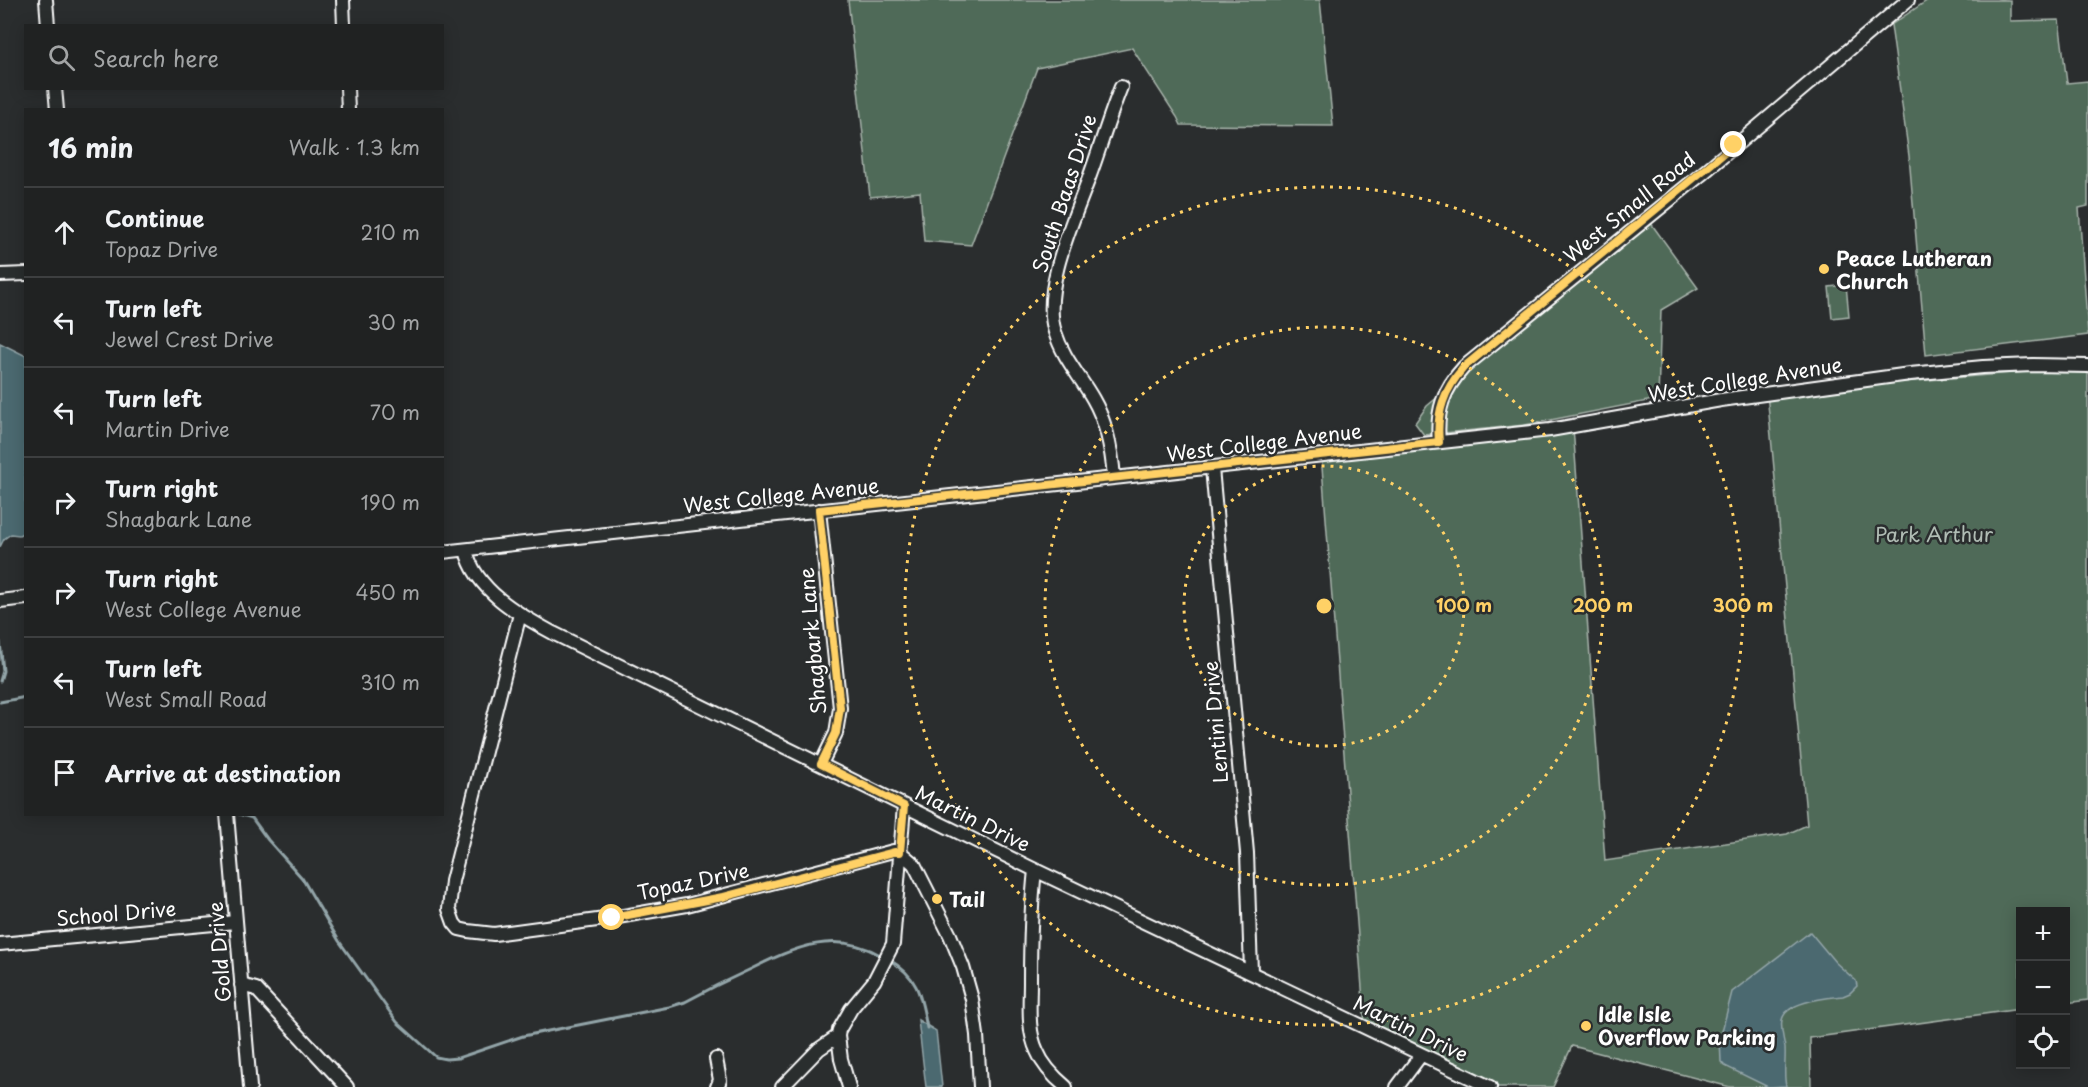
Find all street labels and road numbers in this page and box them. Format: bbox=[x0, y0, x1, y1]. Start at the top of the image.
street label: South Baas Drive bbox=[1024, 110, 1104, 276]
street label: West Small Road bbox=[1557, 144, 1701, 270]
street label: West College Avenue bbox=[1646, 349, 1845, 409]
street label: West College Avenue bbox=[1165, 415, 1363, 469]
street label: West College Avenue bbox=[682, 470, 880, 520]
street label: Shagbark Lane bbox=[791, 566, 833, 716]
street label: Lentini Drive bbox=[1195, 660, 1235, 784]
street label: Martin Drive bbox=[910, 777, 1036, 859]
street label: Topaz Drive bbox=[635, 855, 751, 907]
street label: School Drive bbox=[55, 893, 177, 933]
street label: Gold Drive bbox=[200, 900, 238, 1004]
street label: Martin Drive bbox=[1348, 987, 1474, 1069]

